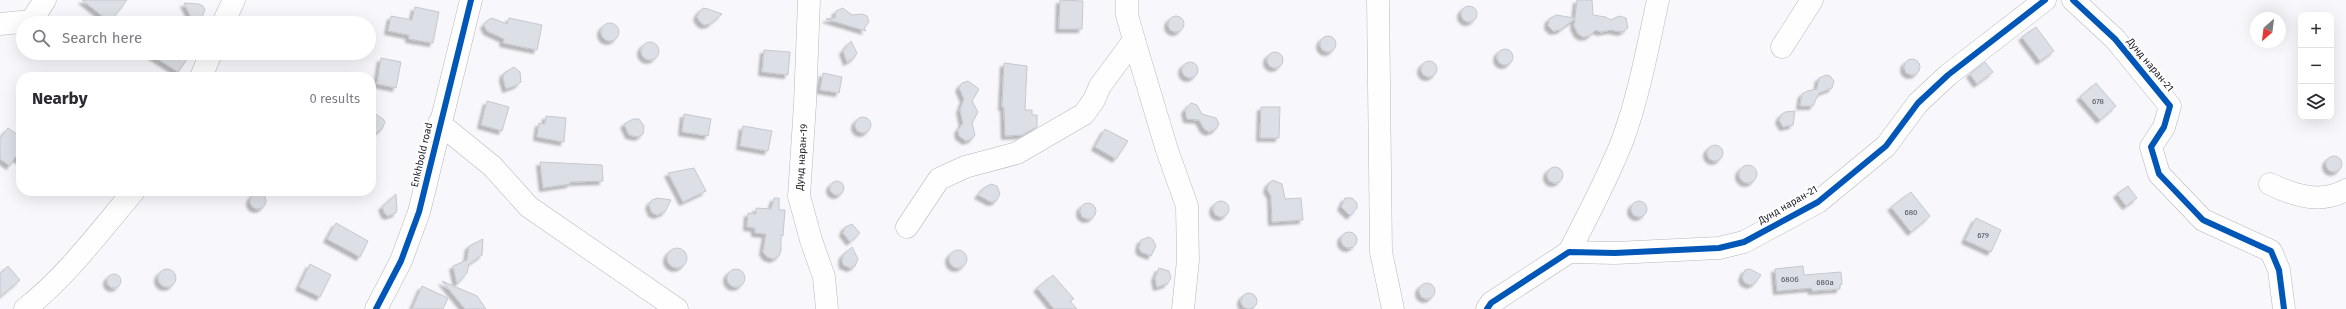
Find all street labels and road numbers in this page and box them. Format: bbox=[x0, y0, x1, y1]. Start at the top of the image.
street label: Дунд наран-21 bbox=[2123, 35, 2176, 94]
street label: Enkhbold road bbox=[409, 121, 435, 189]
street label: Дунд наран-19 bbox=[794, 123, 810, 192]
street label: Дунд наран-21 bbox=[1755, 183, 1820, 227]

